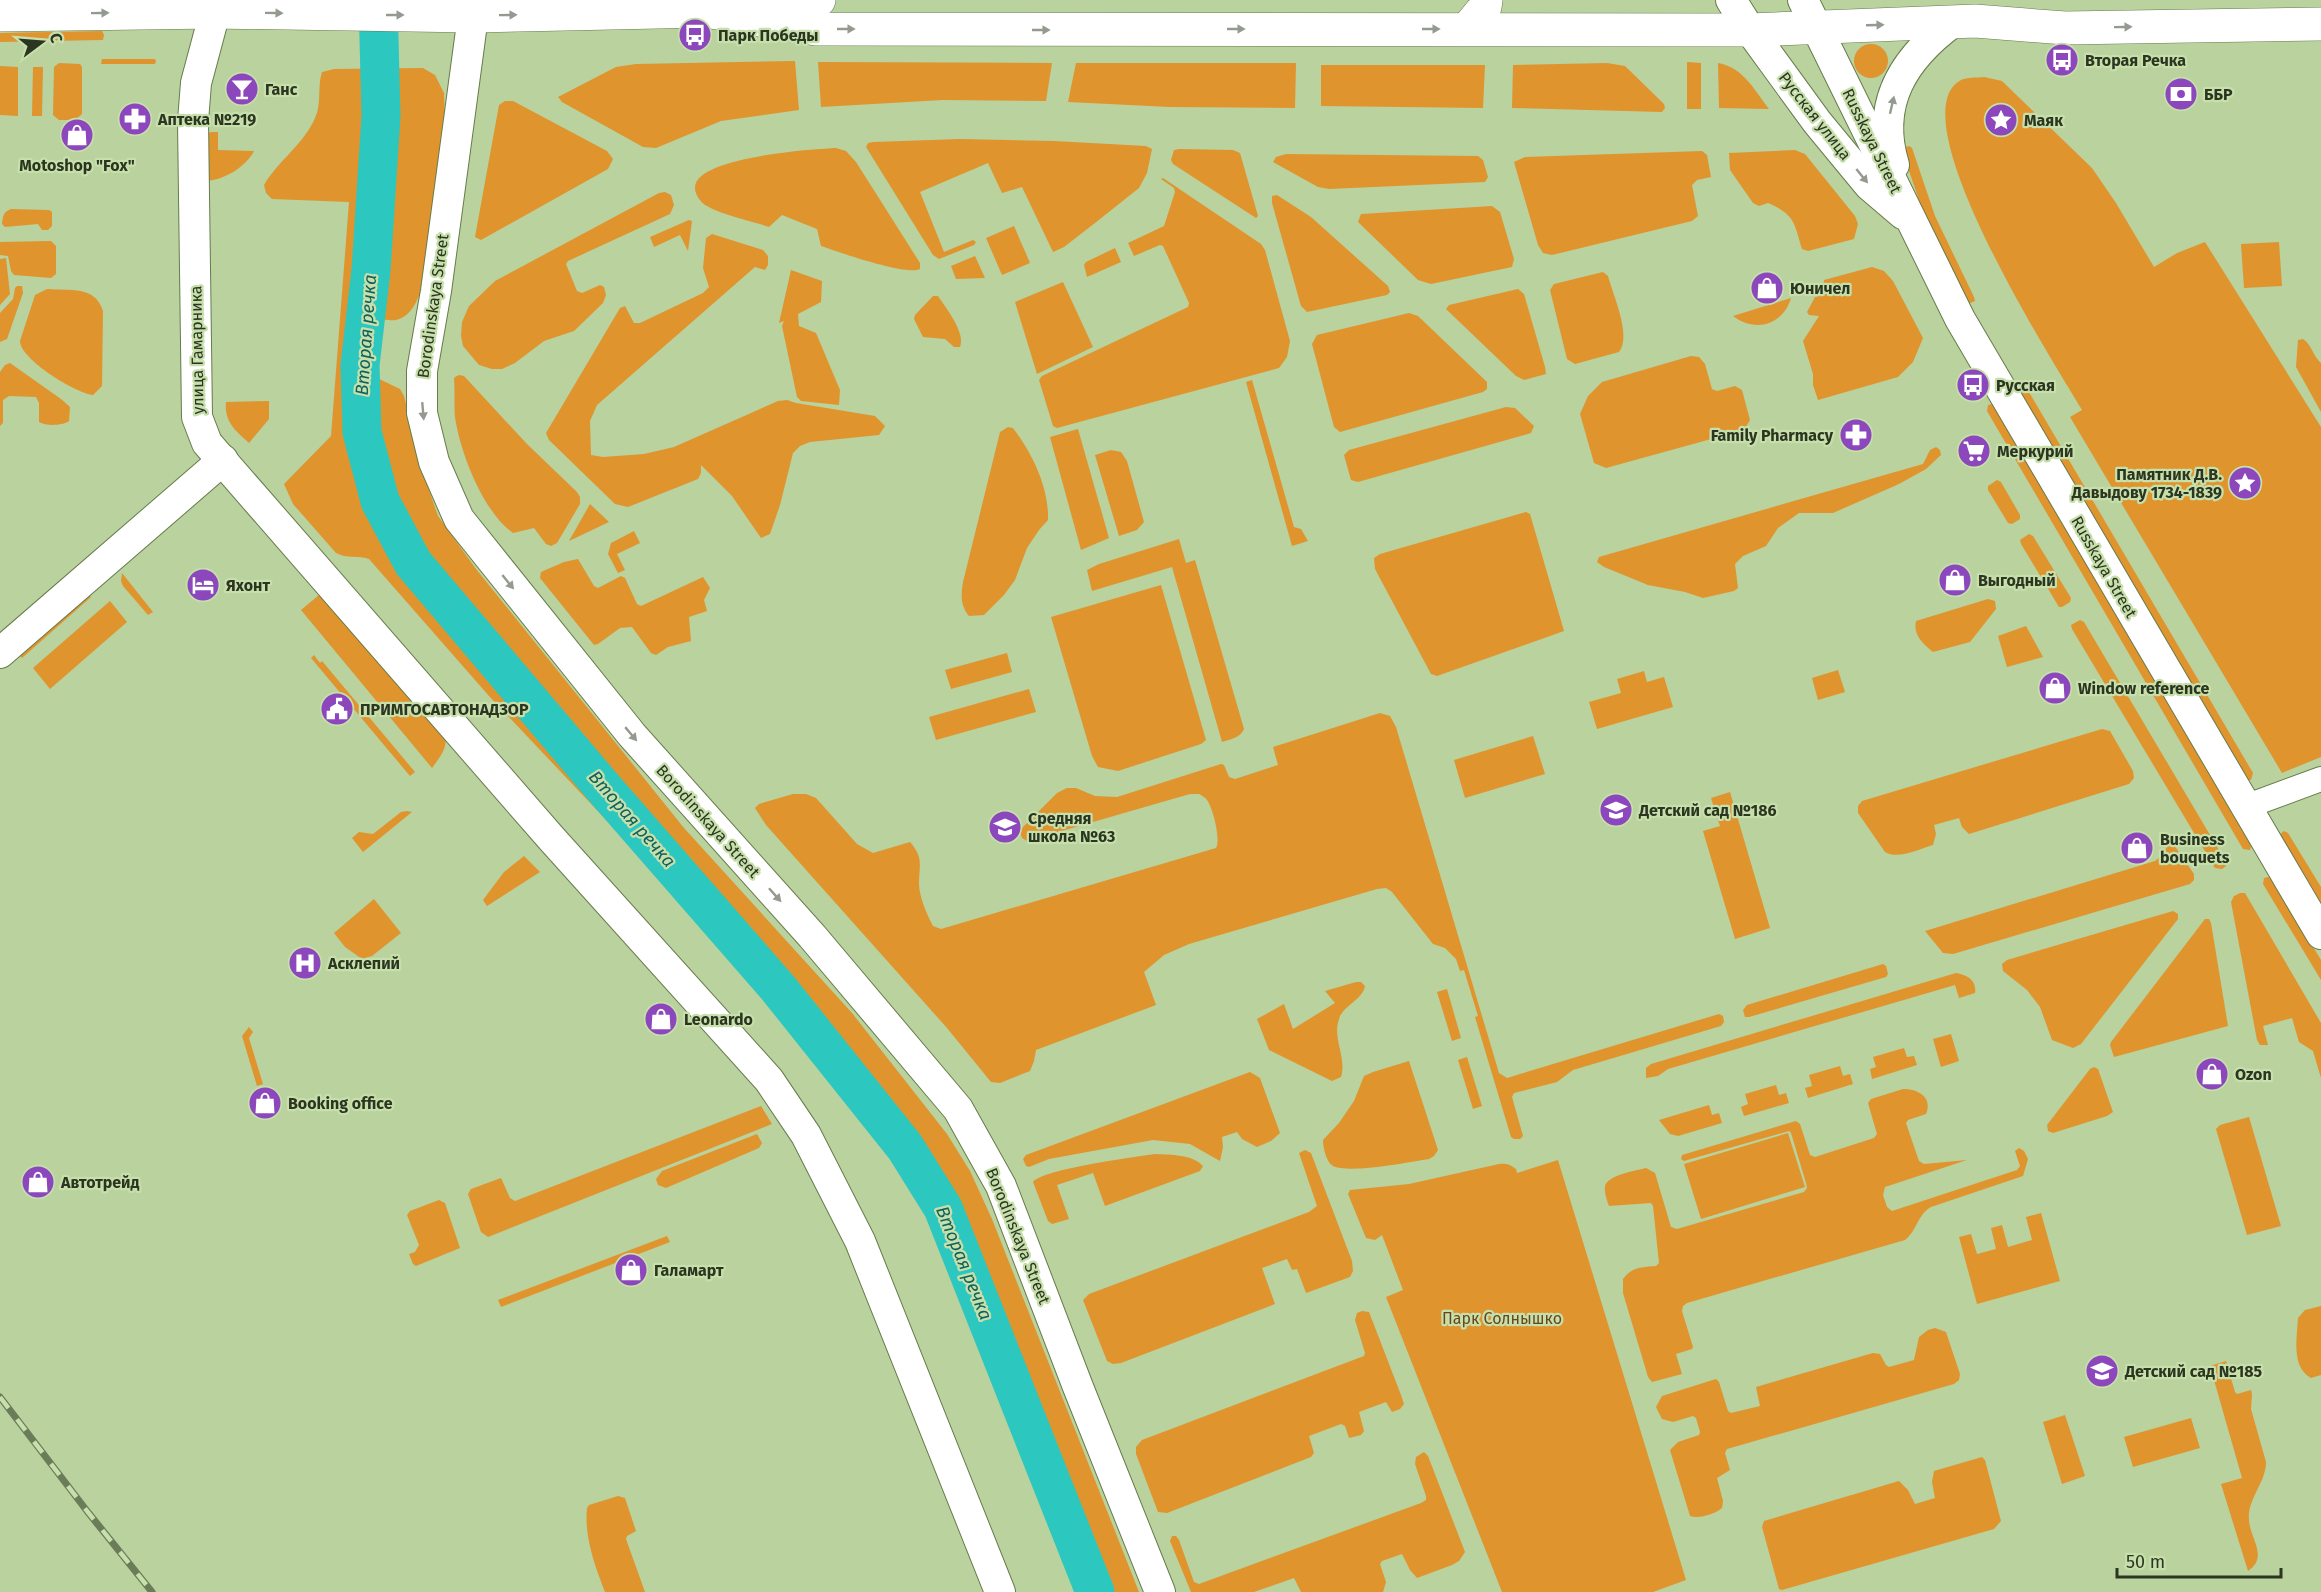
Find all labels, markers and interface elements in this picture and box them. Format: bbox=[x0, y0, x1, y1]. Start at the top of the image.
one-way arrow bbox=[264, 8, 283, 18]
one-way arrow bbox=[91, 9, 110, 18]
one-way arrow bbox=[386, 10, 405, 20]
one-way arrow bbox=[498, 10, 517, 20]
north arrow bbox=[12, 12, 72, 72]
bus stop icon: Парк Победы bbox=[677, 17, 713, 53]
one-way arrow bbox=[1866, 21, 1885, 30]
one-way arrow bbox=[2114, 23, 2133, 32]
one-way arrow bbox=[837, 24, 856, 34]
one-way arrow bbox=[1227, 24, 1246, 34]
one-way arrow bbox=[1422, 24, 1441, 34]
one-way arrow bbox=[1032, 25, 1051, 35]
place label: Парк Победы bbox=[718, 26, 818, 45]
text: С bbox=[46, 31, 67, 46]
bus stop icon: Вторая Речка bbox=[2044, 42, 2080, 78]
place label: Вторая Речка bbox=[2085, 51, 2186, 70]
street label: Русская улица bbox=[1775, 68, 1855, 164]
bar icon: Ганс bbox=[224, 71, 260, 107]
bank icon: ББР bbox=[2163, 76, 2199, 112]
place label: Ганс bbox=[265, 80, 298, 99]
place label: ББР bbox=[2204, 85, 2233, 104]
street label: Russkaya Street bbox=[1838, 86, 1906, 197]
one-way arrow bbox=[1888, 95, 1898, 114]
pharmacy icon: Аптека №219 bbox=[117, 101, 153, 137]
place icon: Маяк bbox=[1983, 102, 2019, 138]
place label: Аптека №219 bbox=[157, 110, 256, 129]
place label: Маяк bbox=[2024, 111, 2063, 130]
shop icon: Motoshop "Fox" bbox=[59, 117, 95, 153]
place label: Motoshop "Fox" bbox=[19, 156, 135, 175]
one-way arrow bbox=[1855, 168, 1868, 184]
street label: Borodinskaya Street bbox=[413, 232, 453, 379]
shop icon: Юничел bbox=[1749, 270, 1785, 306]
water label: Вторая речка bbox=[351, 274, 381, 396]
place label: Юничел bbox=[1790, 279, 1850, 298]
street label: улица Гамарника bbox=[186, 285, 208, 415]
bus stop icon: Русская bbox=[1955, 367, 1991, 403]
place label: Русская bbox=[1996, 376, 2055, 395]
one-way arrow bbox=[418, 402, 428, 421]
pharmacy icon: Family Pharmacy bbox=[1838, 417, 1874, 453]
place label: Family Pharmacy bbox=[1711, 426, 1834, 445]
supermarket icon: Меркурий bbox=[1956, 433, 1992, 469]
place label: Меркурий bbox=[1997, 442, 2073, 461]
place label: Памятник Д.В. Давыдову 1734-1839 bbox=[2071, 465, 2222, 502]
place icon: Памятник Д.В. Давыдову 1734-1839 bbox=[2227, 465, 2263, 501]
street label: Russkaya Street bbox=[2067, 513, 2141, 621]
shop icon: Выгодный bbox=[1937, 562, 1973, 598]
hotel icon: Яхонт bbox=[185, 567, 221, 603]
place label: Выгодный bbox=[1978, 571, 2056, 590]
one-way arrow bbox=[502, 575, 514, 590]
place label: Яхонт bbox=[226, 576, 270, 595]
shop icon: Window reference bbox=[2037, 670, 2073, 706]
place label: Window reference bbox=[2078, 679, 2209, 698]
public building icon: ПРИМГОСАВТОНАДЗОР bbox=[319, 691, 355, 727]
place label: ПРИМГОСАВТОНАДЗОР bbox=[360, 700, 529, 719]
one-way arrow bbox=[624, 726, 637, 741]
street label: Borodinskaya Street bbox=[652, 761, 764, 882]
water label: Вторая речка bbox=[584, 766, 680, 872]
school or university icon: Детский сад №186 bbox=[1598, 792, 1634, 828]
place label: Детский сад №186 bbox=[1638, 801, 1777, 820]
school or university icon: Средняя школа №63 bbox=[987, 809, 1023, 845]
place label: Средняя школа №63 bbox=[1028, 809, 1115, 846]
shop icon: Business bouquets bbox=[2119, 830, 2155, 866]
place label: Business bouquets bbox=[2160, 830, 2230, 867]
one-way arrow bbox=[768, 887, 781, 902]
hospital icon: Асклепий bbox=[287, 945, 323, 981]
place label: Асклепий bbox=[327, 954, 400, 973]
shop icon: Leonardo bbox=[643, 1001, 679, 1037]
place label: Leonardo bbox=[684, 1010, 753, 1029]
shop icon: Ozon bbox=[2194, 1056, 2230, 1092]
place label: Ozon bbox=[2235, 1065, 2272, 1084]
shop icon: Booking office bbox=[247, 1085, 283, 1121]
place label: Booking office bbox=[288, 1094, 393, 1113]
shop icon: Автотрейд bbox=[20, 1164, 56, 1200]
street label: Borodinskaya Street bbox=[982, 1165, 1054, 1307]
place label: Автотрейд bbox=[60, 1173, 140, 1192]
water label: Вторая речка bbox=[931, 1203, 997, 1323]
shop icon: Галамарт bbox=[613, 1252, 649, 1288]
place label: Галамарт bbox=[654, 1261, 724, 1280]
park label: Парк Солнышко bbox=[1442, 1309, 1562, 1328]
school or university icon: Детский сад №185 bbox=[2084, 1353, 2120, 1389]
place label: Детский сад №185 bbox=[2124, 1362, 2263, 1381]
scale bar bbox=[2117, 1541, 2280, 1579]
text: 50 m bbox=[2126, 1551, 2165, 1573]

